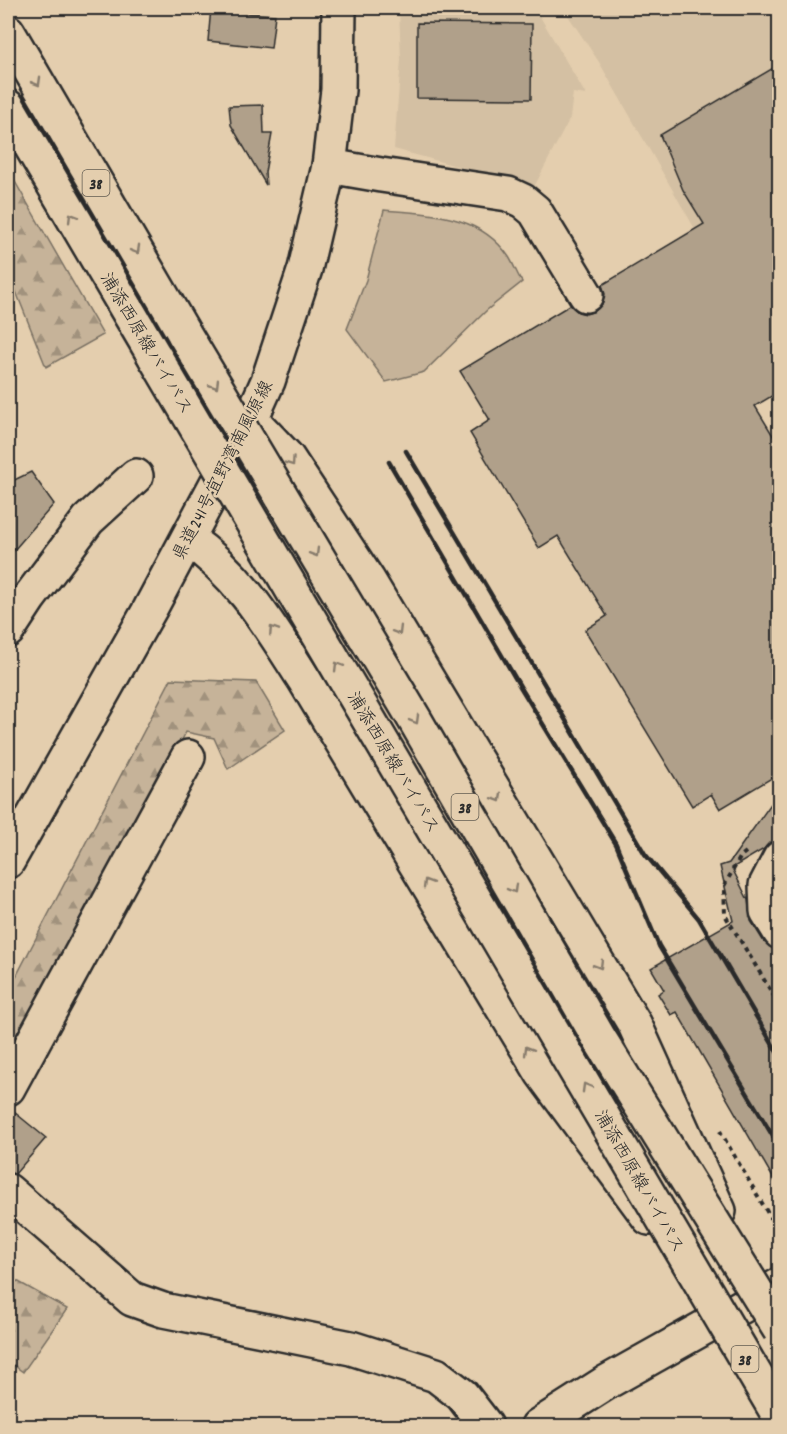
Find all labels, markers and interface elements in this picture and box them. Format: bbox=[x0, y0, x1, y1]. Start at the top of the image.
one-way arrow bbox=[30, 76, 41, 86]
road number: 38 bbox=[82, 170, 110, 196]
one-way arrow bbox=[68, 213, 79, 223]
one-way arrow bbox=[128, 244, 140, 254]
street label: 浦添西原線バイパス bbox=[93, 269, 197, 420]
street label: 県道241号宜野湾南風原線 bbox=[168, 377, 281, 566]
one-way arrow bbox=[208, 379, 220, 390]
one-way arrow bbox=[284, 456, 295, 467]
one-way arrow bbox=[308, 547, 320, 557]
one-way arrow bbox=[390, 625, 402, 635]
one-way arrow bbox=[268, 626, 280, 636]
one-way arrow bbox=[333, 662, 345, 672]
street label: 浦添西原線バイパス bbox=[340, 688, 444, 839]
one-way arrow bbox=[408, 714, 419, 725]
one-way arrow bbox=[491, 792, 503, 802]
road number: 38 bbox=[452, 794, 478, 820]
one-way arrow bbox=[423, 879, 435, 889]
one-way arrow bbox=[506, 883, 517, 893]
one-way arrow bbox=[591, 959, 603, 969]
one-way arrow bbox=[524, 1046, 535, 1056]
one-way arrow bbox=[582, 1083, 593, 1093]
street label: 浦添西原線バイパス bbox=[587, 1106, 689, 1258]
road number: 38 bbox=[732, 1346, 758, 1372]

